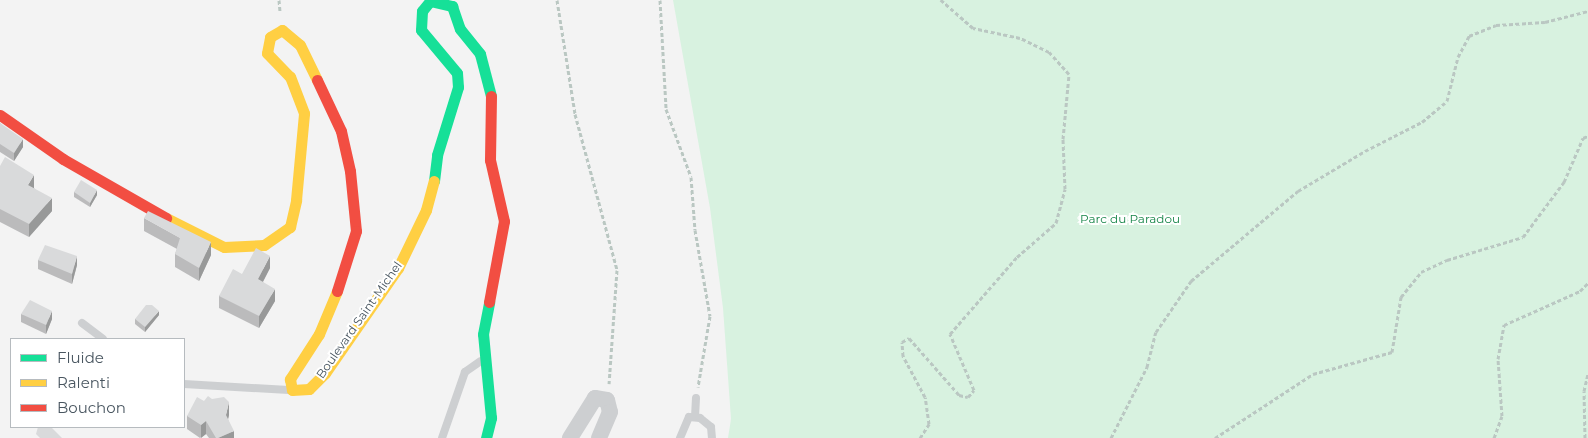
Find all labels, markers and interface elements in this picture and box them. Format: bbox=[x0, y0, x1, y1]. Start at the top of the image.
park label: Parc du Paradou bbox=[1080, 212, 1180, 226]
street label: Boulevard Saint-Michel bbox=[313, 259, 405, 381]
legend bbox=[10, 338, 185, 428]
text: Fluide bbox=[57, 348, 104, 367]
text: Ralenti bbox=[57, 373, 110, 392]
text: Bouchon bbox=[57, 398, 126, 417]

